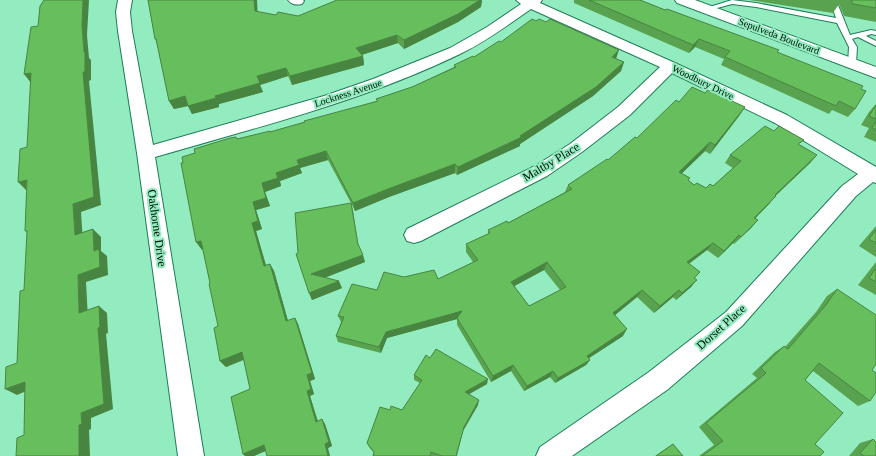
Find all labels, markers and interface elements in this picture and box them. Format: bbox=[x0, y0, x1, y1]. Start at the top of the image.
street label: Sepulveda Boulevard bbox=[737, 15, 821, 57]
street label: Woodbury Drive bbox=[670, 62, 736, 102]
street label: Lockness Avenue bbox=[313, 77, 384, 109]
street label: Maltby Place bbox=[520, 140, 582, 184]
street label: Oakhorne Drive bbox=[145, 189, 169, 267]
street label: Dorset Place bbox=[694, 301, 748, 353]

